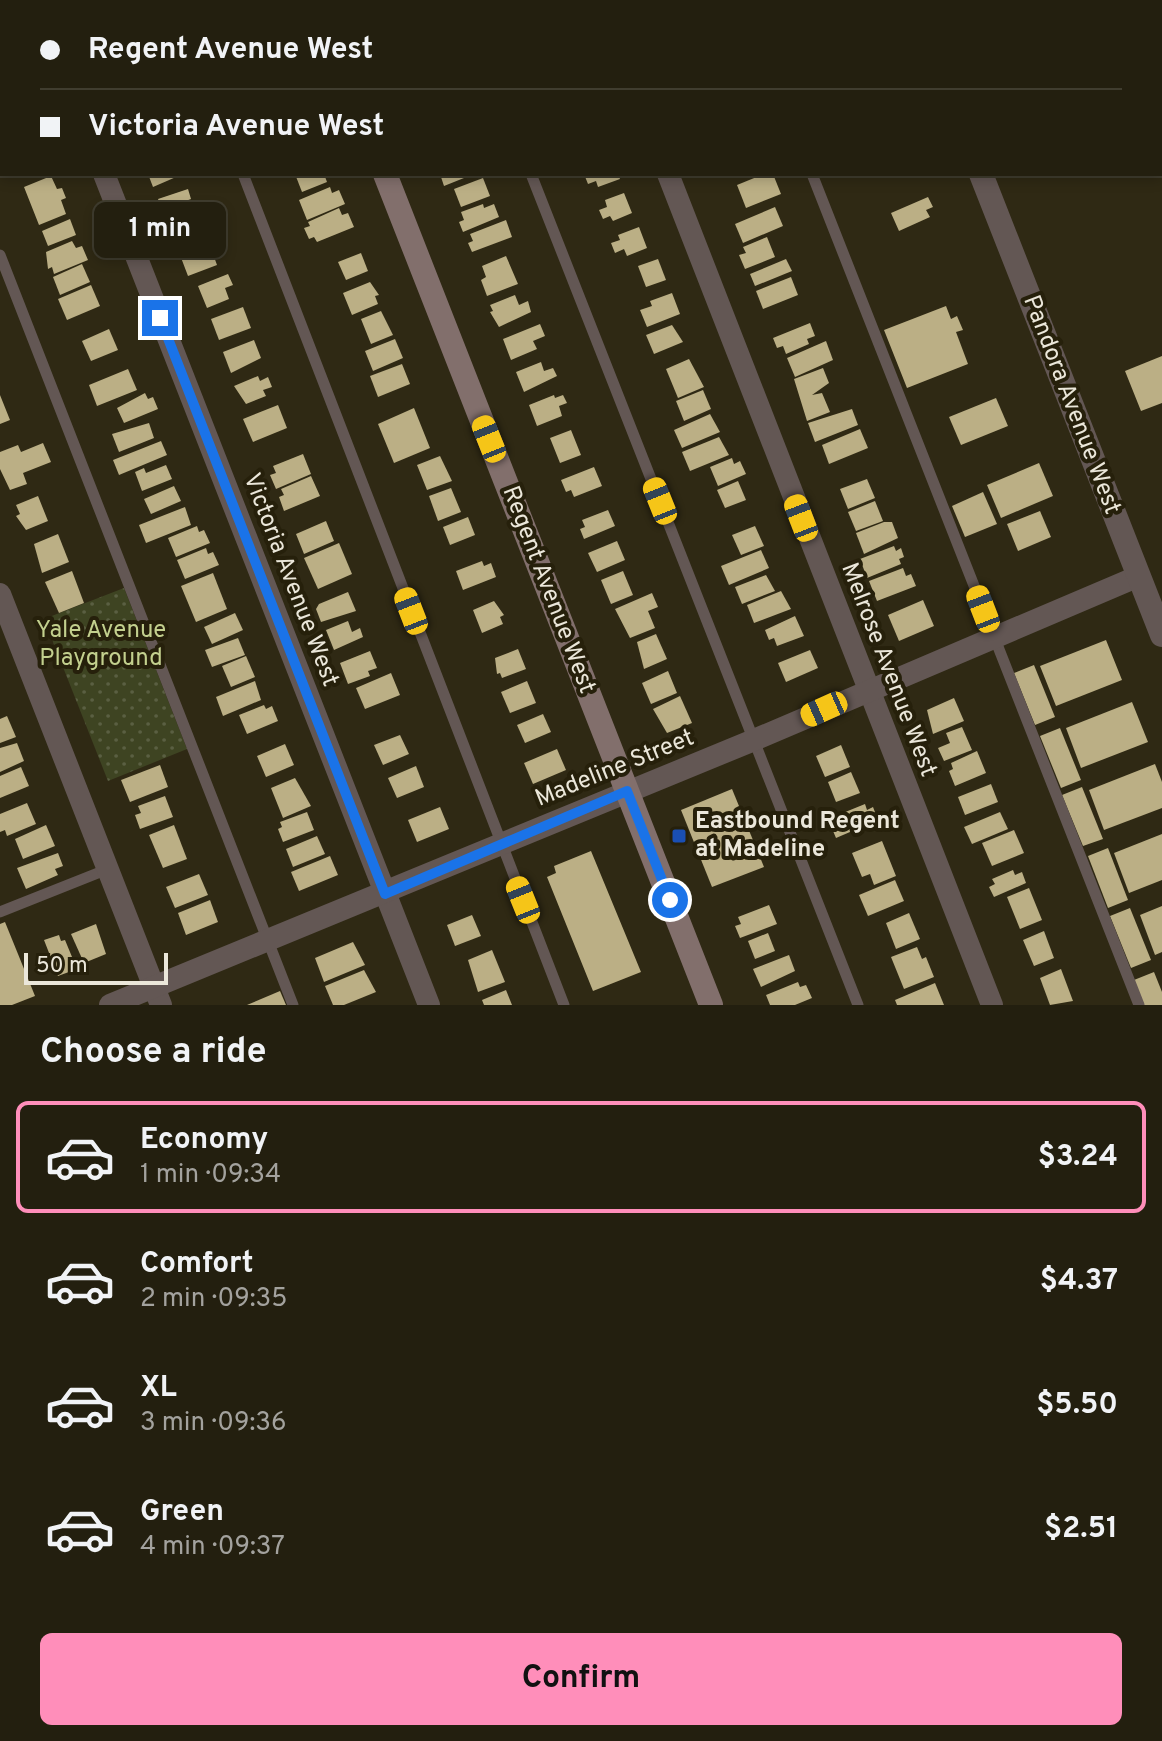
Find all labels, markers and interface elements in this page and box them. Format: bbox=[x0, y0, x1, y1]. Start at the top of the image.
text: Regent Avenue West bbox=[88, 32, 373, 69]
text: Victoria Avenue West bbox=[88, 109, 384, 146]
callout: 1 min bbox=[94, 202, 226, 258]
text: 1 min bbox=[129, 213, 191, 246]
street label: Pandora Avenue West bbox=[1015, 291, 1127, 519]
route end bbox=[142, 300, 178, 336]
car bbox=[469, 412, 509, 466]
street label: Victoria Avenue West bbox=[235, 469, 345, 691]
car bbox=[640, 474, 680, 528]
street label: Regent Avenue West bbox=[495, 482, 601, 698]
car bbox=[781, 491, 821, 545]
street label: Melrose Avenue West bbox=[833, 559, 943, 781]
car bbox=[963, 582, 1003, 636]
car bbox=[391, 584, 431, 638]
park label: Yale Avenue Playground bbox=[36, 616, 166, 674]
car bbox=[797, 688, 851, 730]
street label: Madeline Street bbox=[531, 723, 699, 815]
place label: Eastbound Regent at Madeline bbox=[695, 807, 900, 865]
marker: Eastbound Regent at Madeline bbox=[670, 827, 688, 845]
car bbox=[503, 873, 543, 927]
route start bbox=[652, 882, 688, 918]
scale bar bbox=[24, 949, 168, 985]
text: 50 m bbox=[36, 953, 88, 980]
text: Choose a ride bbox=[40, 1030, 266, 1076]
icon: car bbox=[44, 1121, 116, 1193]
text: Economy bbox=[140, 1122, 268, 1159]
text: $3.24 bbox=[1038, 1139, 1118, 1176]
text: 1 min · 09:34 bbox=[140, 1159, 281, 1192]
icon: car bbox=[44, 1245, 116, 1317]
text: Comfort bbox=[140, 1246, 253, 1283]
text: $4.37 bbox=[1040, 1263, 1118, 1300]
text: 2 min · 09:35 bbox=[140, 1283, 287, 1316]
icon: car bbox=[44, 1369, 116, 1441]
text: XL bbox=[140, 1370, 177, 1407]
text: $5.50 bbox=[1036, 1387, 1118, 1424]
text: 3 min · 09:36 bbox=[140, 1407, 286, 1440]
icon: car bbox=[44, 1493, 116, 1565]
text: Green bbox=[140, 1494, 224, 1531]
text: $2.51 bbox=[1044, 1511, 1118, 1548]
text: 4 min · 09:37 bbox=[140, 1531, 285, 1564]
button: Confirm bbox=[40, 1633, 1122, 1725]

